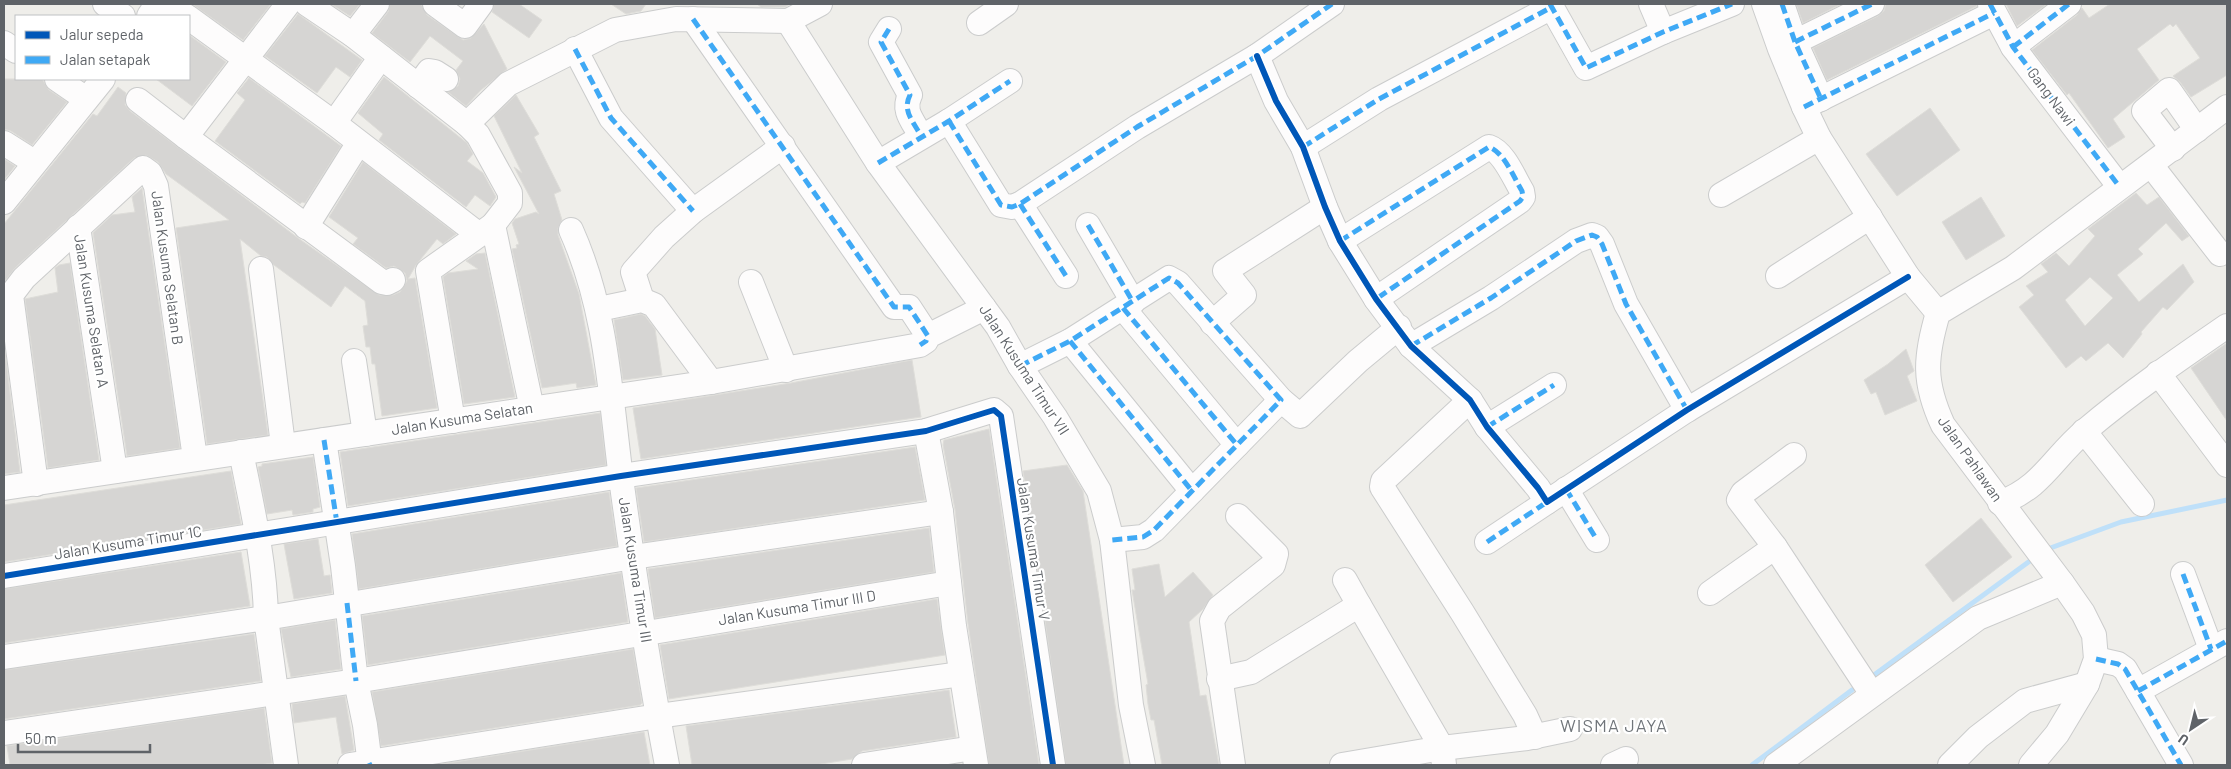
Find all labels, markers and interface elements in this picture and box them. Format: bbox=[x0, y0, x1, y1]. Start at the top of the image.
legend bbox=[15, 15, 190, 80]
text: Jalur sepeda bbox=[60, 25, 144, 43]
text: Jalan setapak bbox=[60, 50, 151, 68]
street label: Gang Nawi bbox=[2024, 64, 2080, 129]
street label: Jalan Kusuma Selatan B bbox=[148, 190, 188, 346]
street label: Jalan Kusuma Selatan A bbox=[71, 233, 113, 389]
street label: Jalan Kusuma Timur VII bbox=[976, 301, 1074, 438]
street label: Jalan Kusuma Selatan bbox=[390, 398, 534, 438]
street label: Jalan Pahlawan bbox=[1935, 412, 2007, 505]
street label: Jalan Kusuma Timur V bbox=[1014, 476, 1054, 621]
street label: Jalan Kusuma Timur III bbox=[616, 496, 656, 644]
street label: Jalan Kusuma Timur 1C bbox=[53, 521, 203, 563]
street label: Jalan Kusuma Timur III D bbox=[717, 586, 877, 628]
north arrow bbox=[2166, 704, 2216, 754]
district label: WISMA JAYA bbox=[1560, 714, 1668, 736]
scale bar bbox=[18, 722, 150, 754]
text: 50 m bbox=[25, 729, 57, 747]
text: U bbox=[2175, 730, 2192, 750]

